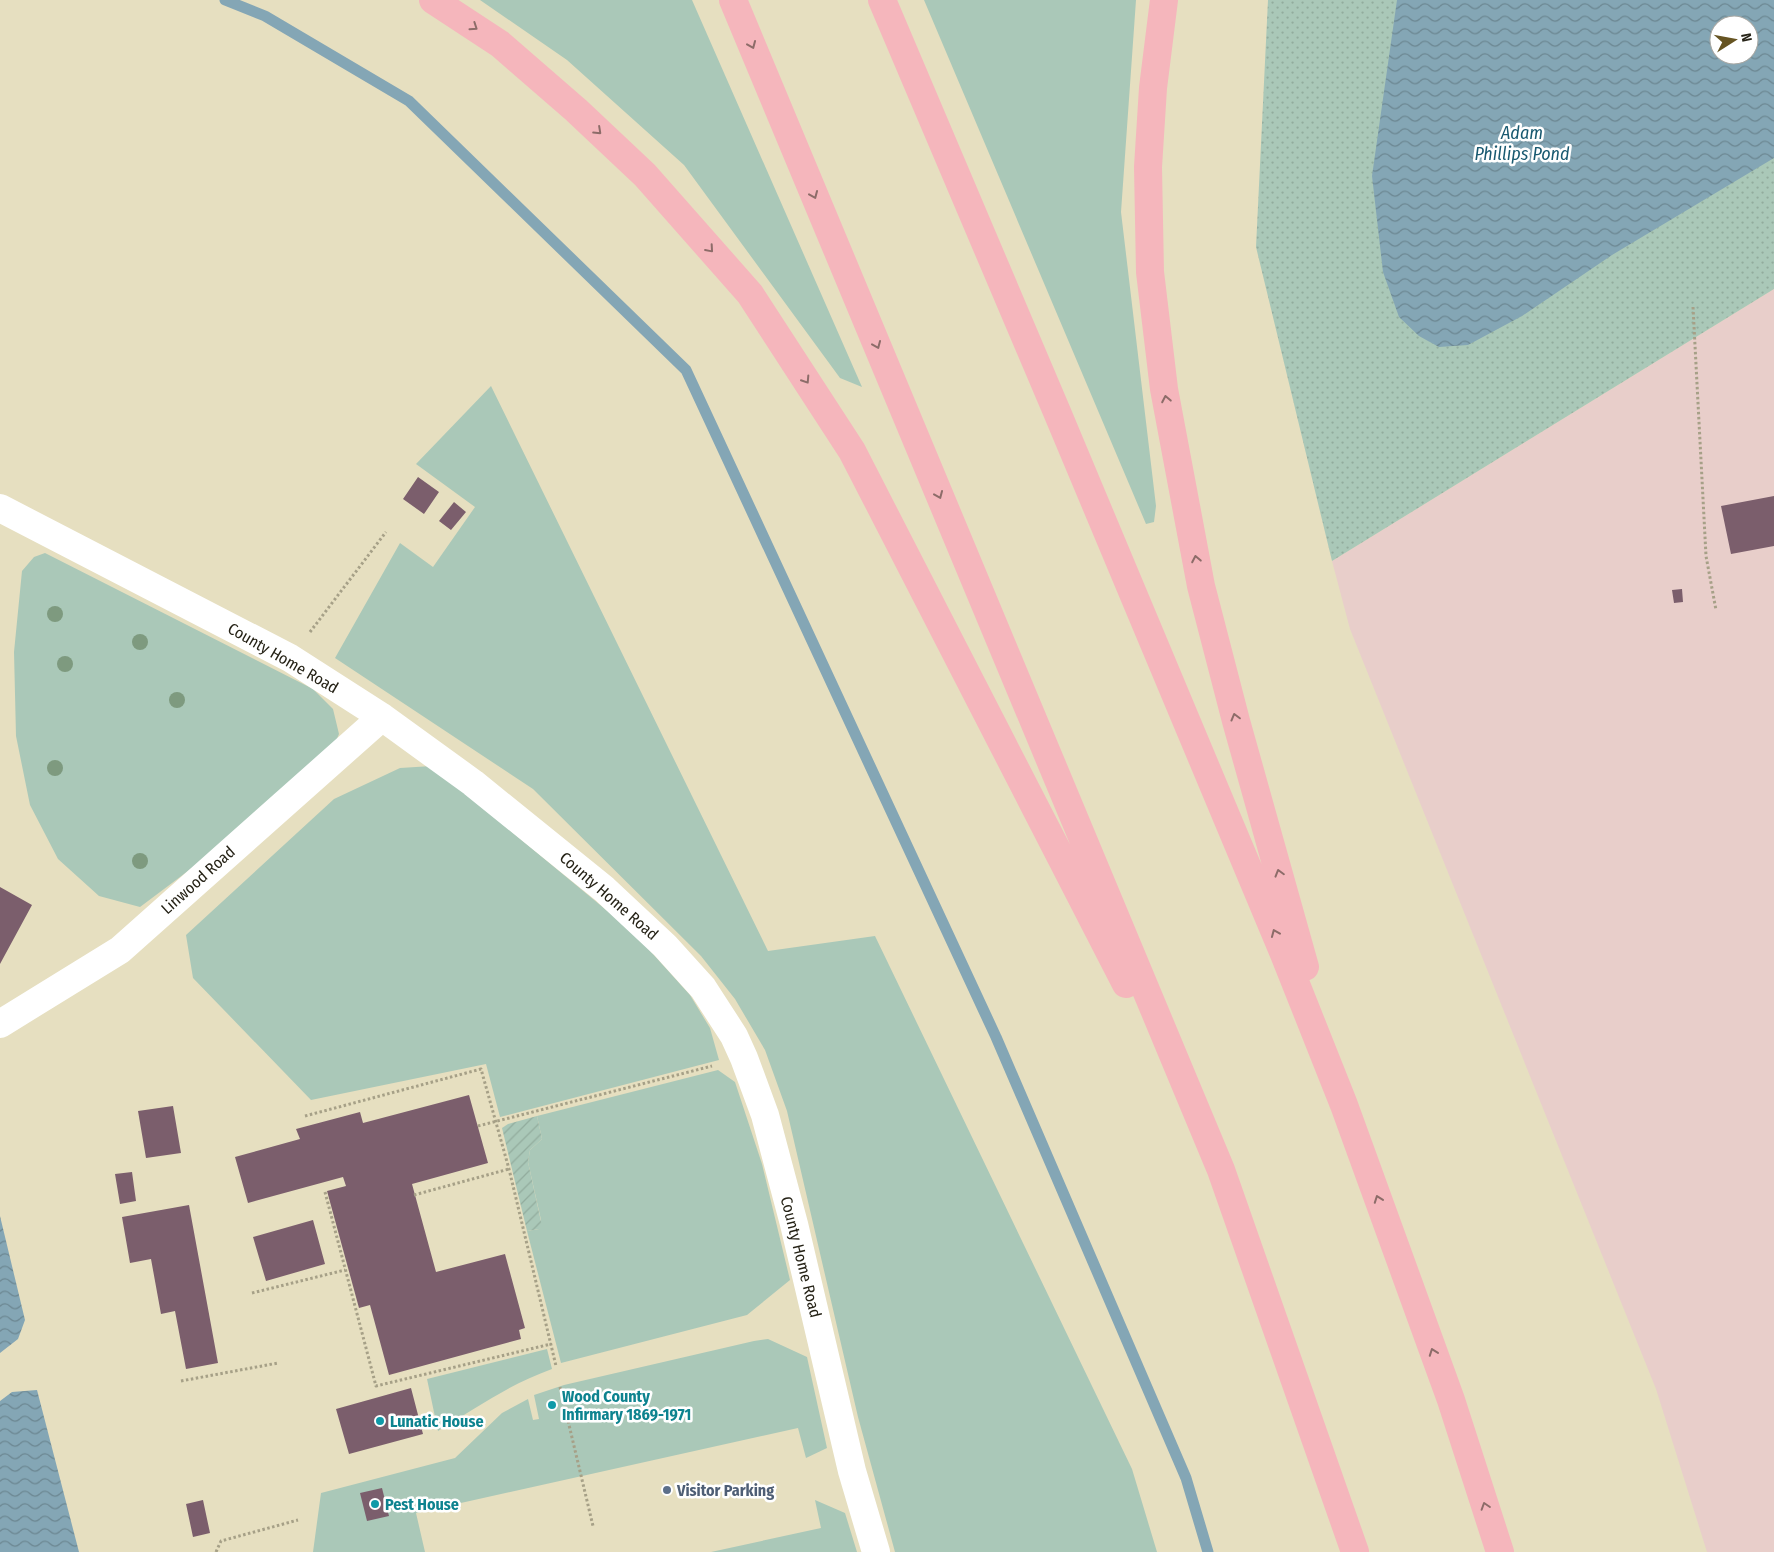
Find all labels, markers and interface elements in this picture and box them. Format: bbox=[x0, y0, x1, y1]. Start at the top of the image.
north arrow bbox=[1709, 15, 1759, 65]
one-way arrow bbox=[468, 21, 478, 30]
text: N bbox=[1737, 32, 1755, 43]
one-way arrow bbox=[745, 40, 756, 49]
water label: Adam Phillips Pond bbox=[1474, 122, 1570, 165]
one-way arrow bbox=[593, 125, 602, 134]
one-way arrow bbox=[808, 190, 819, 199]
one-way arrow bbox=[704, 243, 713, 252]
one-way arrow bbox=[870, 340, 881, 349]
one-way arrow bbox=[800, 374, 809, 383]
one-way arrow bbox=[1161, 395, 1171, 404]
one-way arrow bbox=[933, 490, 944, 499]
one-way arrow bbox=[1191, 554, 1202, 563]
street label: County Home Road bbox=[224, 619, 342, 697]
one-way arrow bbox=[1230, 712, 1241, 721]
street label: Linwood Road bbox=[157, 842, 239, 918]
street label: County Home Road bbox=[556, 848, 662, 944]
one-way arrow bbox=[1274, 870, 1284, 878]
one-way arrow bbox=[1270, 929, 1281, 938]
street label: County Home Road bbox=[777, 1194, 825, 1320]
one-way arrow bbox=[1374, 1195, 1384, 1204]
one-way arrow bbox=[1429, 1348, 1439, 1357]
place label: Wood County Infirmary 1869-1971 bbox=[562, 1387, 691, 1424]
marker: Wood County Infirmary 1869-1971 bbox=[546, 1399, 558, 1411]
place label: Lunatic House bbox=[390, 1412, 484, 1431]
marker: Lunatic House bbox=[374, 1415, 386, 1427]
place label: Visitor Parking bbox=[676, 1481, 774, 1500]
marker: Visitor Parking bbox=[661, 1484, 673, 1496]
place label: Pest House bbox=[385, 1495, 459, 1514]
marker: Pest House bbox=[369, 1498, 381, 1510]
one-way arrow bbox=[1481, 1502, 1491, 1510]

